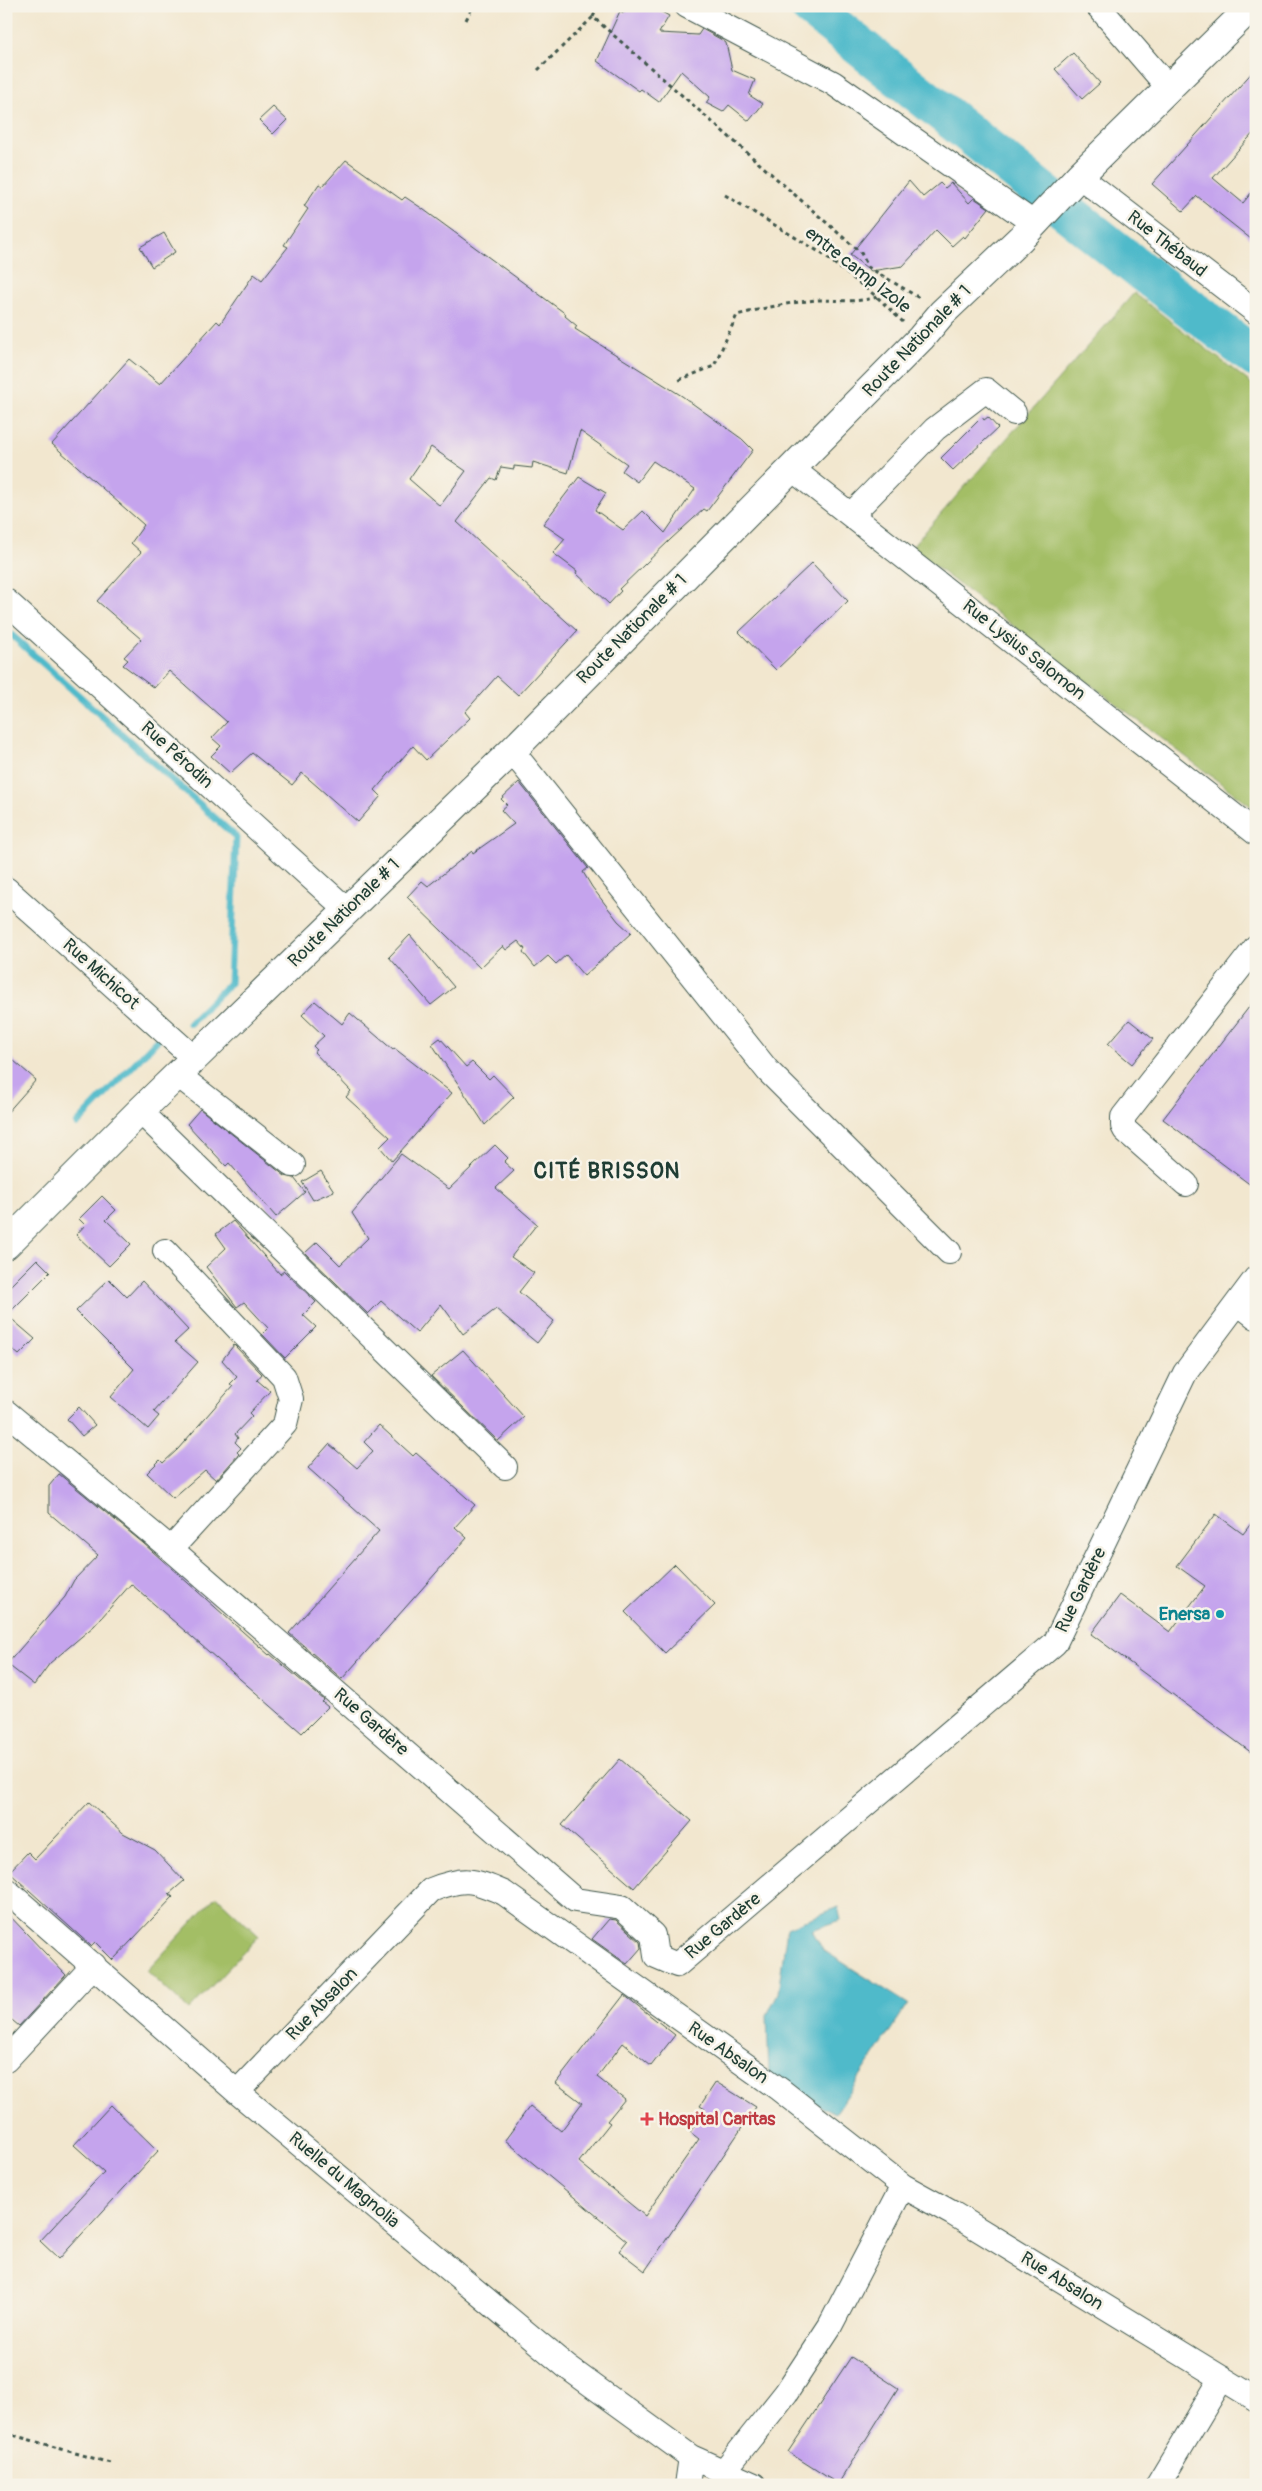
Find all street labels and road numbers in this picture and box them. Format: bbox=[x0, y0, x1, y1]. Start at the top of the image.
street label: Rue Thébaud bbox=[1122, 206, 1212, 282]
street label: entre camp Izole bbox=[801, 222, 916, 318]
street label: Route Nationale # 1 bbox=[858, 280, 976, 402]
street label: Route Nationale # 1 bbox=[572, 569, 692, 689]
street label: Rue Lysius Salomon bbox=[958, 595, 1090, 705]
street label: Rue Pérodin bbox=[136, 716, 218, 794]
street label: Route Nationale # 1 bbox=[283, 854, 405, 972]
street label: Rue Michicot bbox=[58, 934, 145, 1015]
street label: Rue Gardère bbox=[1051, 1544, 1112, 1636]
street label: Rue Gardère bbox=[329, 1683, 413, 1761]
street label: Rue Gardère bbox=[680, 1888, 766, 1964]
street label: Rue Absalon bbox=[281, 1963, 363, 2045]
street label: Rue Absalon bbox=[683, 2017, 773, 2089]
street label: Ruelle du Magnolia bbox=[284, 2127, 404, 2233]
street label: Rue Absalon bbox=[1016, 2247, 1108, 2315]

